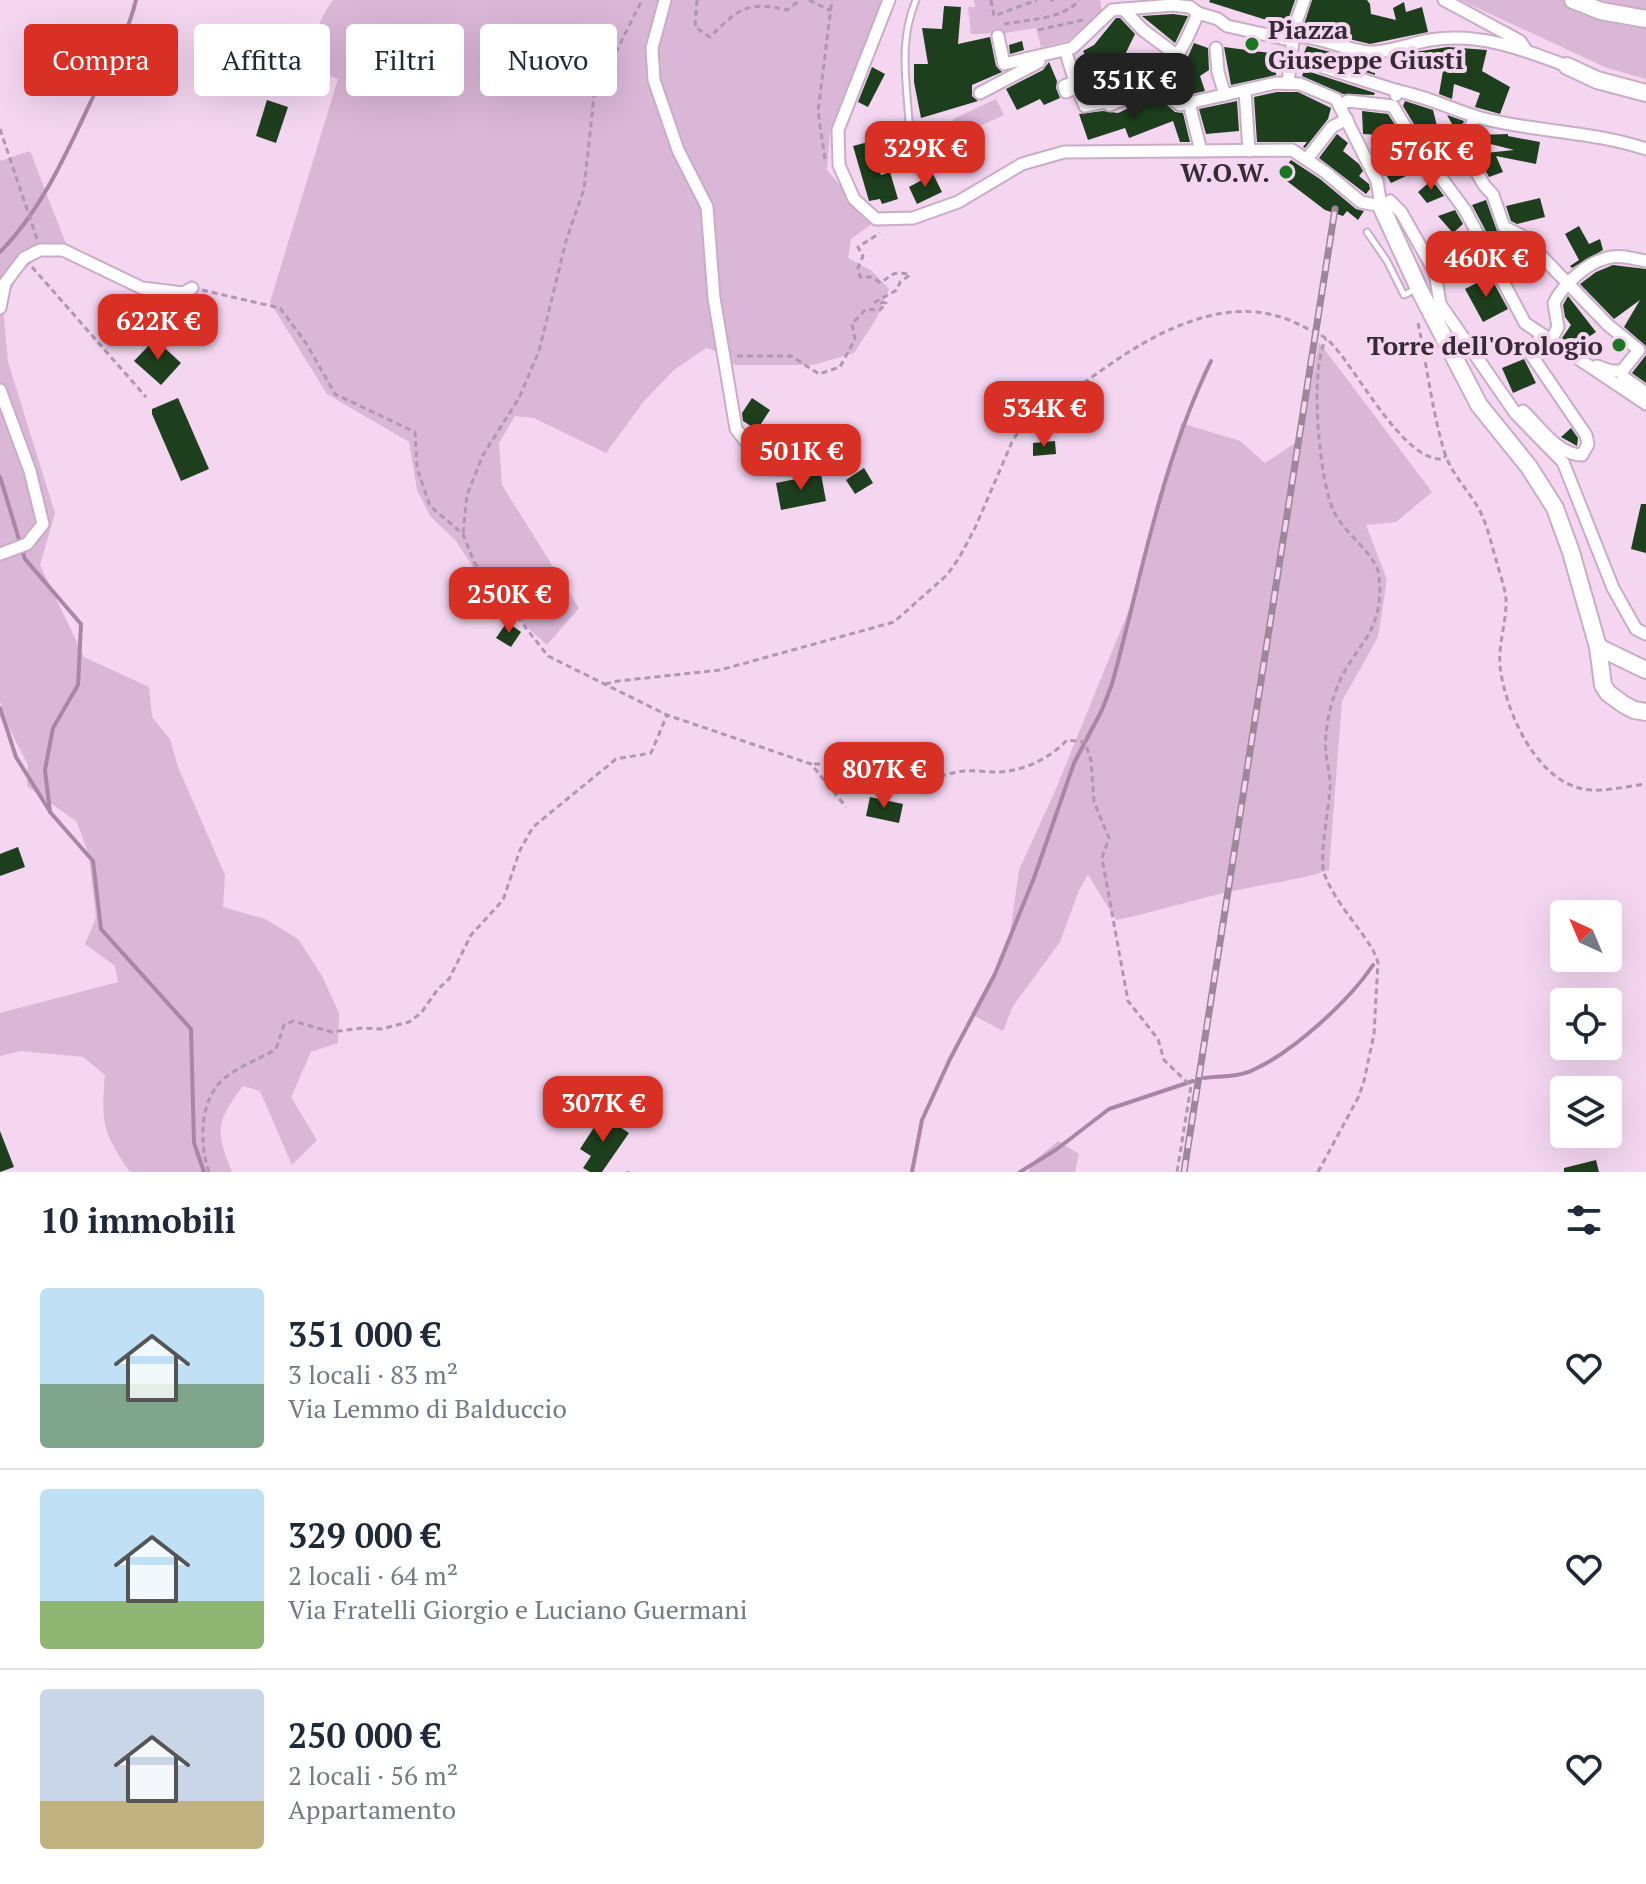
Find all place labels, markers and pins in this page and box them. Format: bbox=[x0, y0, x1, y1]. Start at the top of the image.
place label: Piazza Giuseppe Giusti bbox=[1268, 12, 1464, 76]
marker: Piazza Giuseppe Giusti bbox=[1243, 35, 1261, 53]
pin: 351K € bbox=[1069, 53, 1199, 121]
pin: 329K € bbox=[860, 121, 990, 189]
pin: 576K € bbox=[1366, 124, 1496, 192]
place label: W.O.W. bbox=[1180, 155, 1270, 189]
marker: W.O.W. bbox=[1277, 163, 1295, 181]
pin: 460K € bbox=[1421, 231, 1551, 299]
pin: 622K € bbox=[93, 294, 223, 362]
place label: Torre dell'Orologio bbox=[1367, 328, 1603, 362]
marker: Torre dell'Orologio bbox=[1610, 336, 1628, 354]
pin: 534K € bbox=[979, 381, 1109, 449]
pin: 501K € bbox=[736, 424, 866, 492]
pin: 250K € bbox=[444, 567, 574, 635]
pin: 807K € bbox=[819, 742, 949, 810]
pin: 307K € bbox=[538, 1076, 668, 1144]

